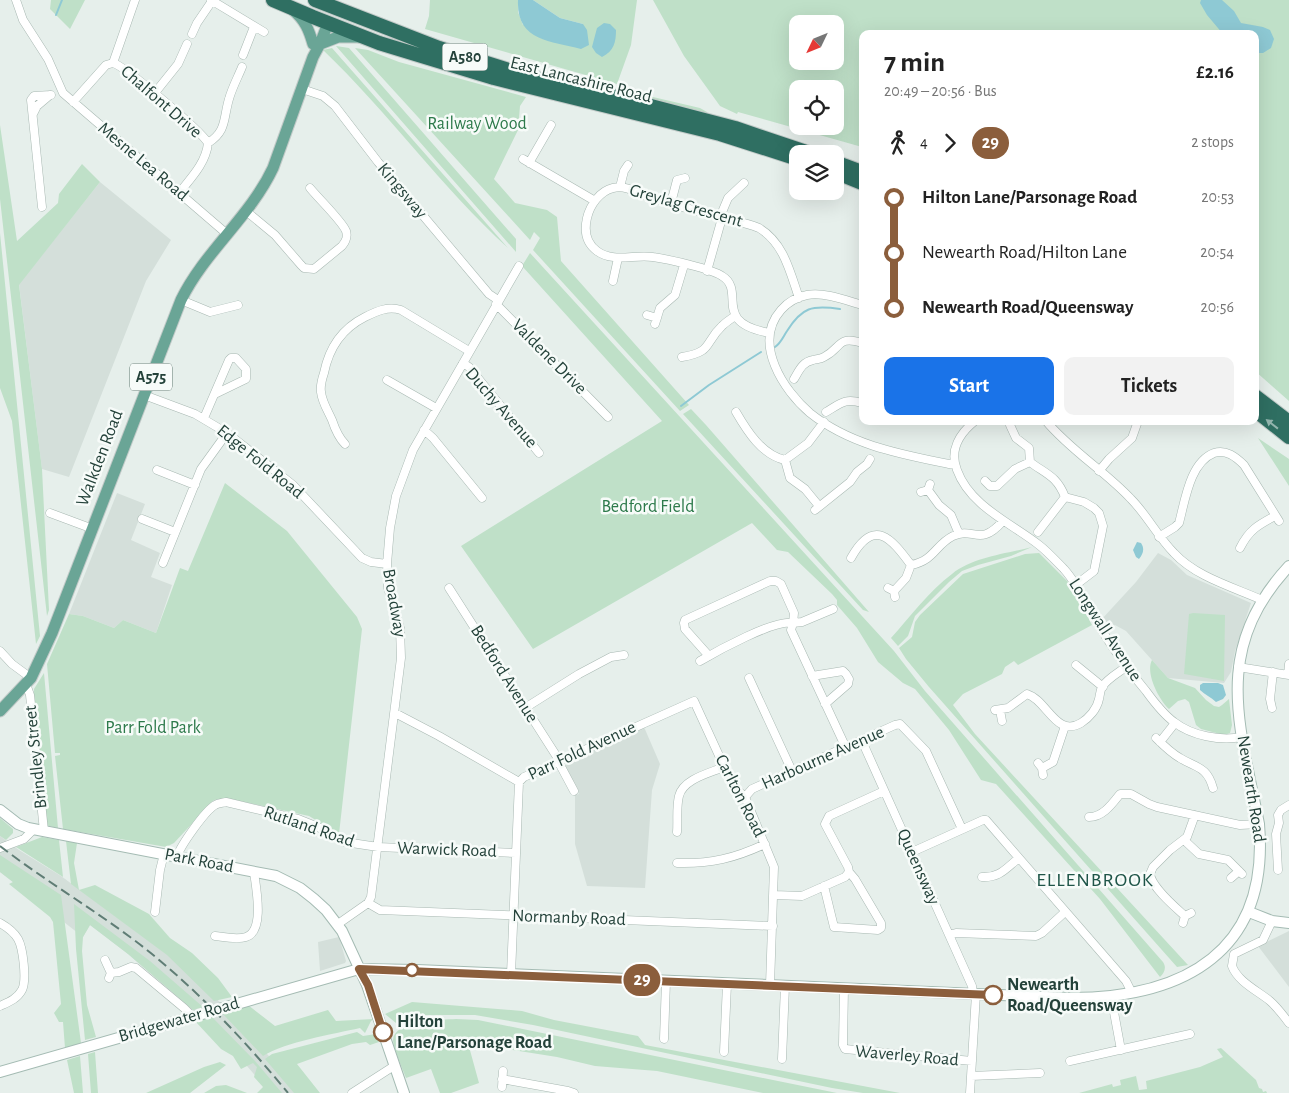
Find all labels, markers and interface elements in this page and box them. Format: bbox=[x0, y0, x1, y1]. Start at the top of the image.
north arrow bbox=[789, 15, 844, 70]
map controls bbox=[789, 15, 844, 200]
road number: A580 bbox=[442, 44, 488, 70]
text: 7 min bbox=[884, 49, 945, 77]
street label: East Lancashire Road bbox=[508, 54, 654, 106]
street label: Chalfont Drive bbox=[117, 62, 205, 142]
text: £2.16 bbox=[1196, 63, 1234, 82]
button: locate bbox=[789, 80, 844, 135]
text: 20:49 – 20:56 · Bus bbox=[884, 83, 997, 99]
park label: Railway Wood bbox=[427, 115, 527, 133]
street label: Mesne Lea Road bbox=[94, 119, 192, 205]
icon: walk bbox=[884, 129, 912, 157]
icon: forward bbox=[936, 129, 964, 157]
text: 4 bbox=[920, 134, 928, 150]
text: 29 bbox=[982, 134, 999, 152]
text: 2 stops bbox=[1191, 134, 1234, 150]
button: layers bbox=[789, 145, 844, 200]
street label: Kingsway bbox=[374, 160, 430, 223]
street label: Greylag Crescent bbox=[627, 181, 745, 231]
text: Hilton Lane/Parsonage Road bbox=[922, 188, 1137, 207]
text: 20:53 bbox=[1201, 189, 1234, 205]
text: Newearth Road/Hilton Lane bbox=[922, 243, 1127, 262]
text: 20:54 bbox=[1200, 244, 1234, 260]
text: Newearth Road/Queensway bbox=[922, 298, 1133, 317]
text: 20:56 bbox=[1200, 299, 1234, 315]
street label: Valdene Drive bbox=[508, 316, 590, 398]
button: Start bbox=[884, 357, 1054, 415]
button: Tickets bbox=[1064, 357, 1234, 415]
road number: A575 bbox=[130, 364, 172, 391]
street label: Duchy Avenue bbox=[461, 364, 541, 452]
street label: Walkden Road bbox=[73, 407, 127, 509]
one-way arrow bbox=[1266, 418, 1279, 429]
street label: Edge Fold Road bbox=[213, 422, 307, 502]
park label: Bedford Field bbox=[601, 498, 695, 516]
street label: Broadway bbox=[379, 567, 409, 639]
street label: Longwall Avenue bbox=[1065, 575, 1145, 685]
street label: Bedford Avenue bbox=[467, 622, 541, 726]
street label: Brindley Street bbox=[22, 704, 50, 810]
street label: Parr Fold Avenue bbox=[525, 718, 639, 784]
park label: Parr Fold Park bbox=[105, 719, 202, 737]
street label: Harbourne Avenue bbox=[759, 723, 887, 793]
street label: Newearth Road bbox=[1234, 734, 1268, 844]
street label: Carlton Road bbox=[712, 752, 768, 840]
street label: Rutland Road bbox=[261, 803, 357, 851]
street label: Queensway bbox=[893, 826, 943, 908]
street label: Warwick Road bbox=[397, 839, 497, 861]
street label: Park Road bbox=[163, 846, 235, 876]
district label: ELLENBROOK bbox=[1036, 870, 1154, 890]
street label: Normanby Road bbox=[512, 907, 626, 929]
unlabelled marker bbox=[405, 963, 419, 977]
line badge: 29 bbox=[620, 964, 664, 996]
text: 29 bbox=[633, 971, 651, 989]
place label: Newearth Road/Queensway bbox=[1007, 976, 1134, 1015]
marker: Newearth Road/Queensway bbox=[983, 985, 1003, 1005]
street label: Bridgewater Road bbox=[117, 994, 241, 1046]
place label: Hilton Lane/Parsonage Road bbox=[397, 1013, 552, 1052]
marker: Hilton Lane/Parsonage Road bbox=[373, 1022, 393, 1042]
street label: Waverley Road bbox=[854, 1043, 960, 1069]

